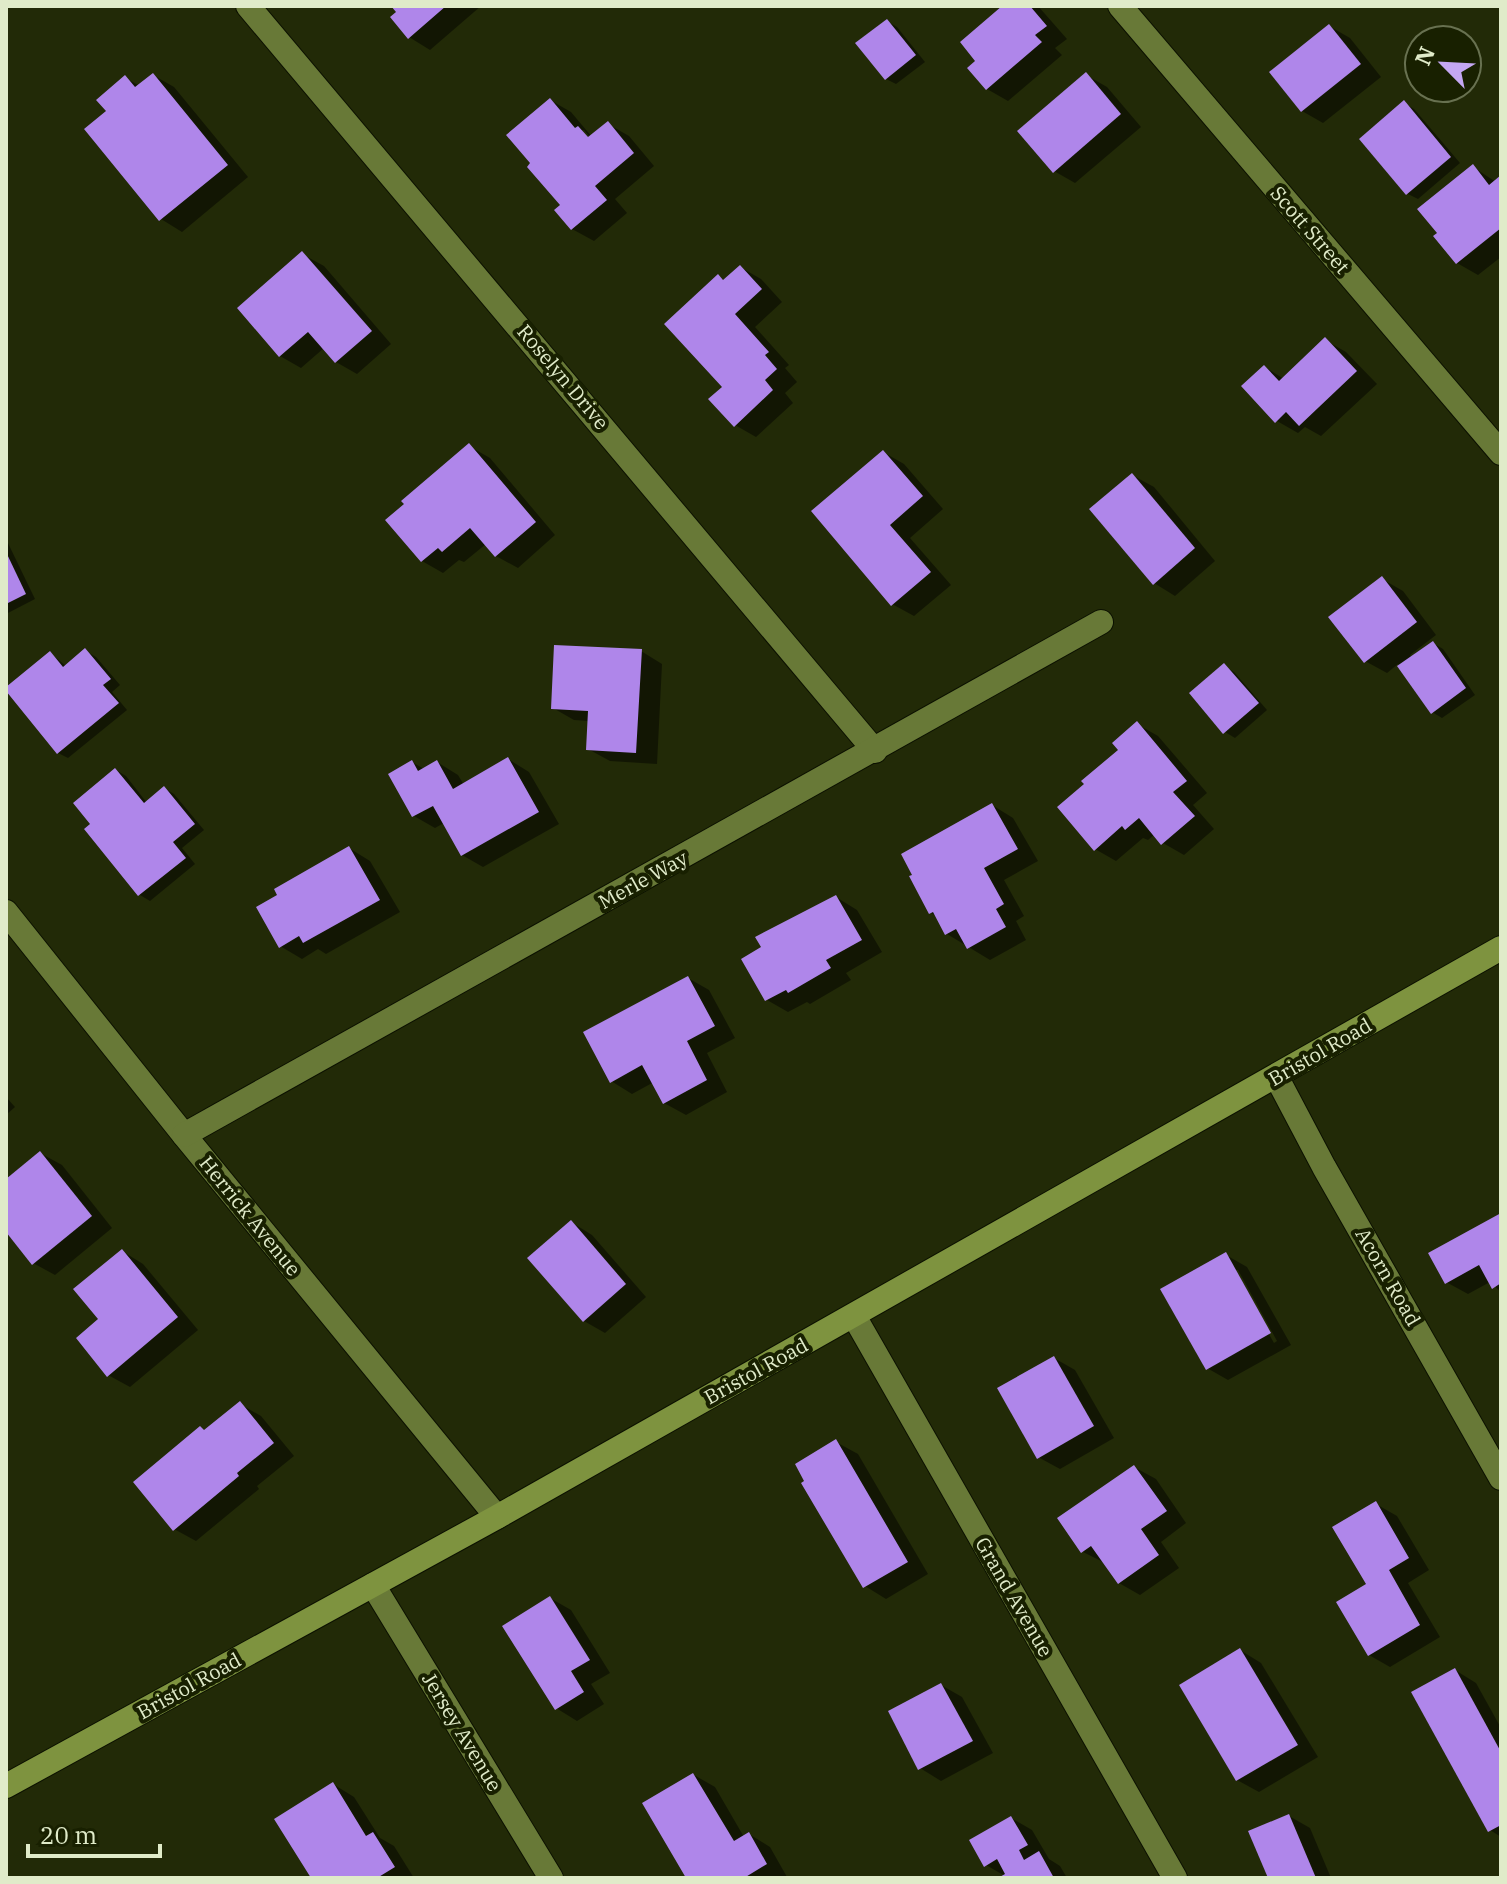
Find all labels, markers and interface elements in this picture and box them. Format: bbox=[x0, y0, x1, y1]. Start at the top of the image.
north arrow bbox=[1403, 24, 1483, 104]
text: N bbox=[1407, 42, 1441, 70]
street label: Scott Street bbox=[1265, 180, 1356, 279]
street label: Roselyn Drive bbox=[511, 318, 615, 435]
street label: Merle Way bbox=[593, 844, 692, 915]
street label: Bristol Road bbox=[1263, 1011, 1376, 1092]
street label: Herrick Avenue bbox=[194, 1150, 307, 1281]
street label: Acorn Road bbox=[1349, 1223, 1427, 1331]
street label: Bristol Road bbox=[699, 1331, 813, 1410]
street label: Grand Avenue bbox=[969, 1532, 1060, 1662]
street label: Bristol Road bbox=[132, 1646, 246, 1725]
street label: Jersey Avenue bbox=[416, 1667, 509, 1796]
scale bar bbox=[28, 1808, 160, 1858]
text: 20 m bbox=[40, 1819, 97, 1851]

